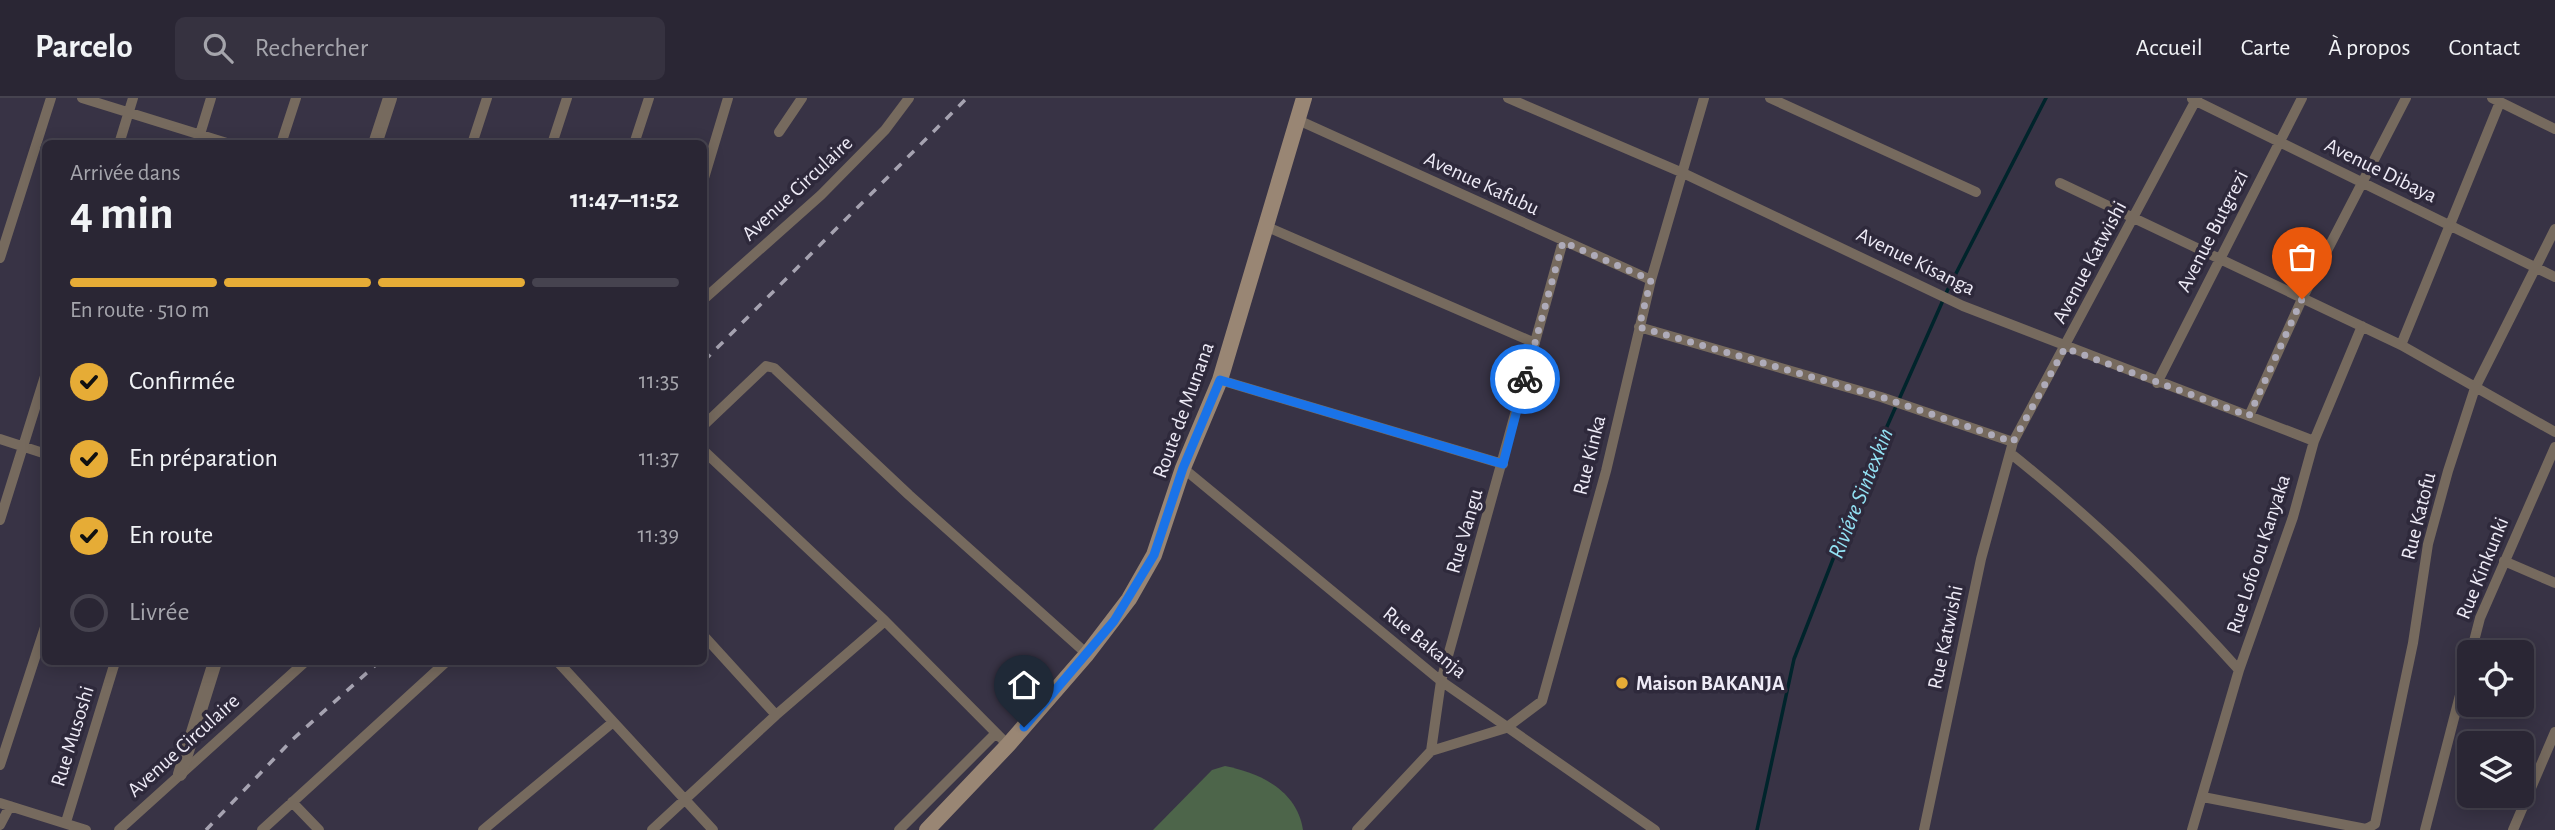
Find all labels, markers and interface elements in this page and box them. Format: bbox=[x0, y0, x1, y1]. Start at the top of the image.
search box bbox=[175, 17, 665, 80]
icon: search bbox=[199, 29, 237, 67]
text: Parcelo bbox=[35, 31, 133, 64]
text: Rechercher bbox=[255, 35, 368, 61]
text: Accueil bbox=[2136, 36, 2203, 60]
text: Carte bbox=[2241, 36, 2290, 60]
text: À propos bbox=[2328, 36, 2410, 60]
text: Contact bbox=[2448, 36, 2520, 60]
street label: Avenue Circulaire bbox=[738, 132, 857, 245]
street label: Avenue Dibaya bbox=[2321, 134, 2440, 207]
street label: Avenue Kafubu bbox=[1421, 148, 1543, 219]
text: Arrivée dans bbox=[70, 162, 181, 185]
street label: Avenue Butgrezi bbox=[2173, 167, 2252, 295]
text: 11:47–11:52 bbox=[570, 186, 679, 212]
text: 4 min bbox=[70, 191, 174, 237]
street label: Avenue Katwishi bbox=[2048, 198, 2130, 327]
street label: Avenue Kisanga bbox=[1853, 224, 1979, 299]
pin bbox=[2272, 227, 2332, 299]
icon: bag bbox=[2283, 238, 2321, 276]
text: En route · 510 m bbox=[70, 299, 209, 322]
street label: Route de Munana bbox=[1149, 339, 1218, 481]
courier bbox=[1490, 344, 1560, 414]
icon: bike bbox=[1506, 360, 1544, 398]
icon: check bbox=[70, 363, 108, 401]
text: Confirmée bbox=[129, 368, 235, 394]
text: 11:35 bbox=[639, 370, 679, 393]
street label: Rue Kinka bbox=[1569, 413, 1610, 497]
water label: Riviére Sintexkin bbox=[1825, 425, 1898, 562]
icon: check bbox=[70, 440, 108, 478]
text: En préparation bbox=[129, 445, 278, 471]
text: 11:37 bbox=[639, 447, 679, 470]
street label: Rue Katofu bbox=[2397, 470, 2440, 562]
street label: Rue Lofo ou Kanyaka bbox=[2223, 472, 2294, 636]
street label: Rue Vangu bbox=[1442, 486, 1487, 576]
street label: Rue Kinkunki bbox=[2452, 514, 2512, 622]
icon: check bbox=[70, 517, 108, 555]
text: En route bbox=[129, 522, 213, 548]
text: 11:39 bbox=[638, 524, 679, 547]
street label: Rue Katwishi bbox=[1924, 583, 1967, 691]
text: Livrée bbox=[129, 599, 189, 625]
street label: Rue Bakanja bbox=[1379, 603, 1471, 682]
map controls bbox=[2457, 640, 2534, 808]
button: locate bbox=[2457, 640, 2534, 717]
pin bbox=[994, 655, 1054, 727]
icon: home bbox=[1005, 666, 1043, 704]
place label: Maison BAKANJA bbox=[1636, 673, 1785, 694]
marker: Maison BAKANJA bbox=[1614, 675, 1630, 691]
street label: Rue Musoshi bbox=[47, 683, 98, 789]
street label: Avenue Circulaire bbox=[123, 690, 243, 801]
button: layers bbox=[2457, 731, 2534, 808]

